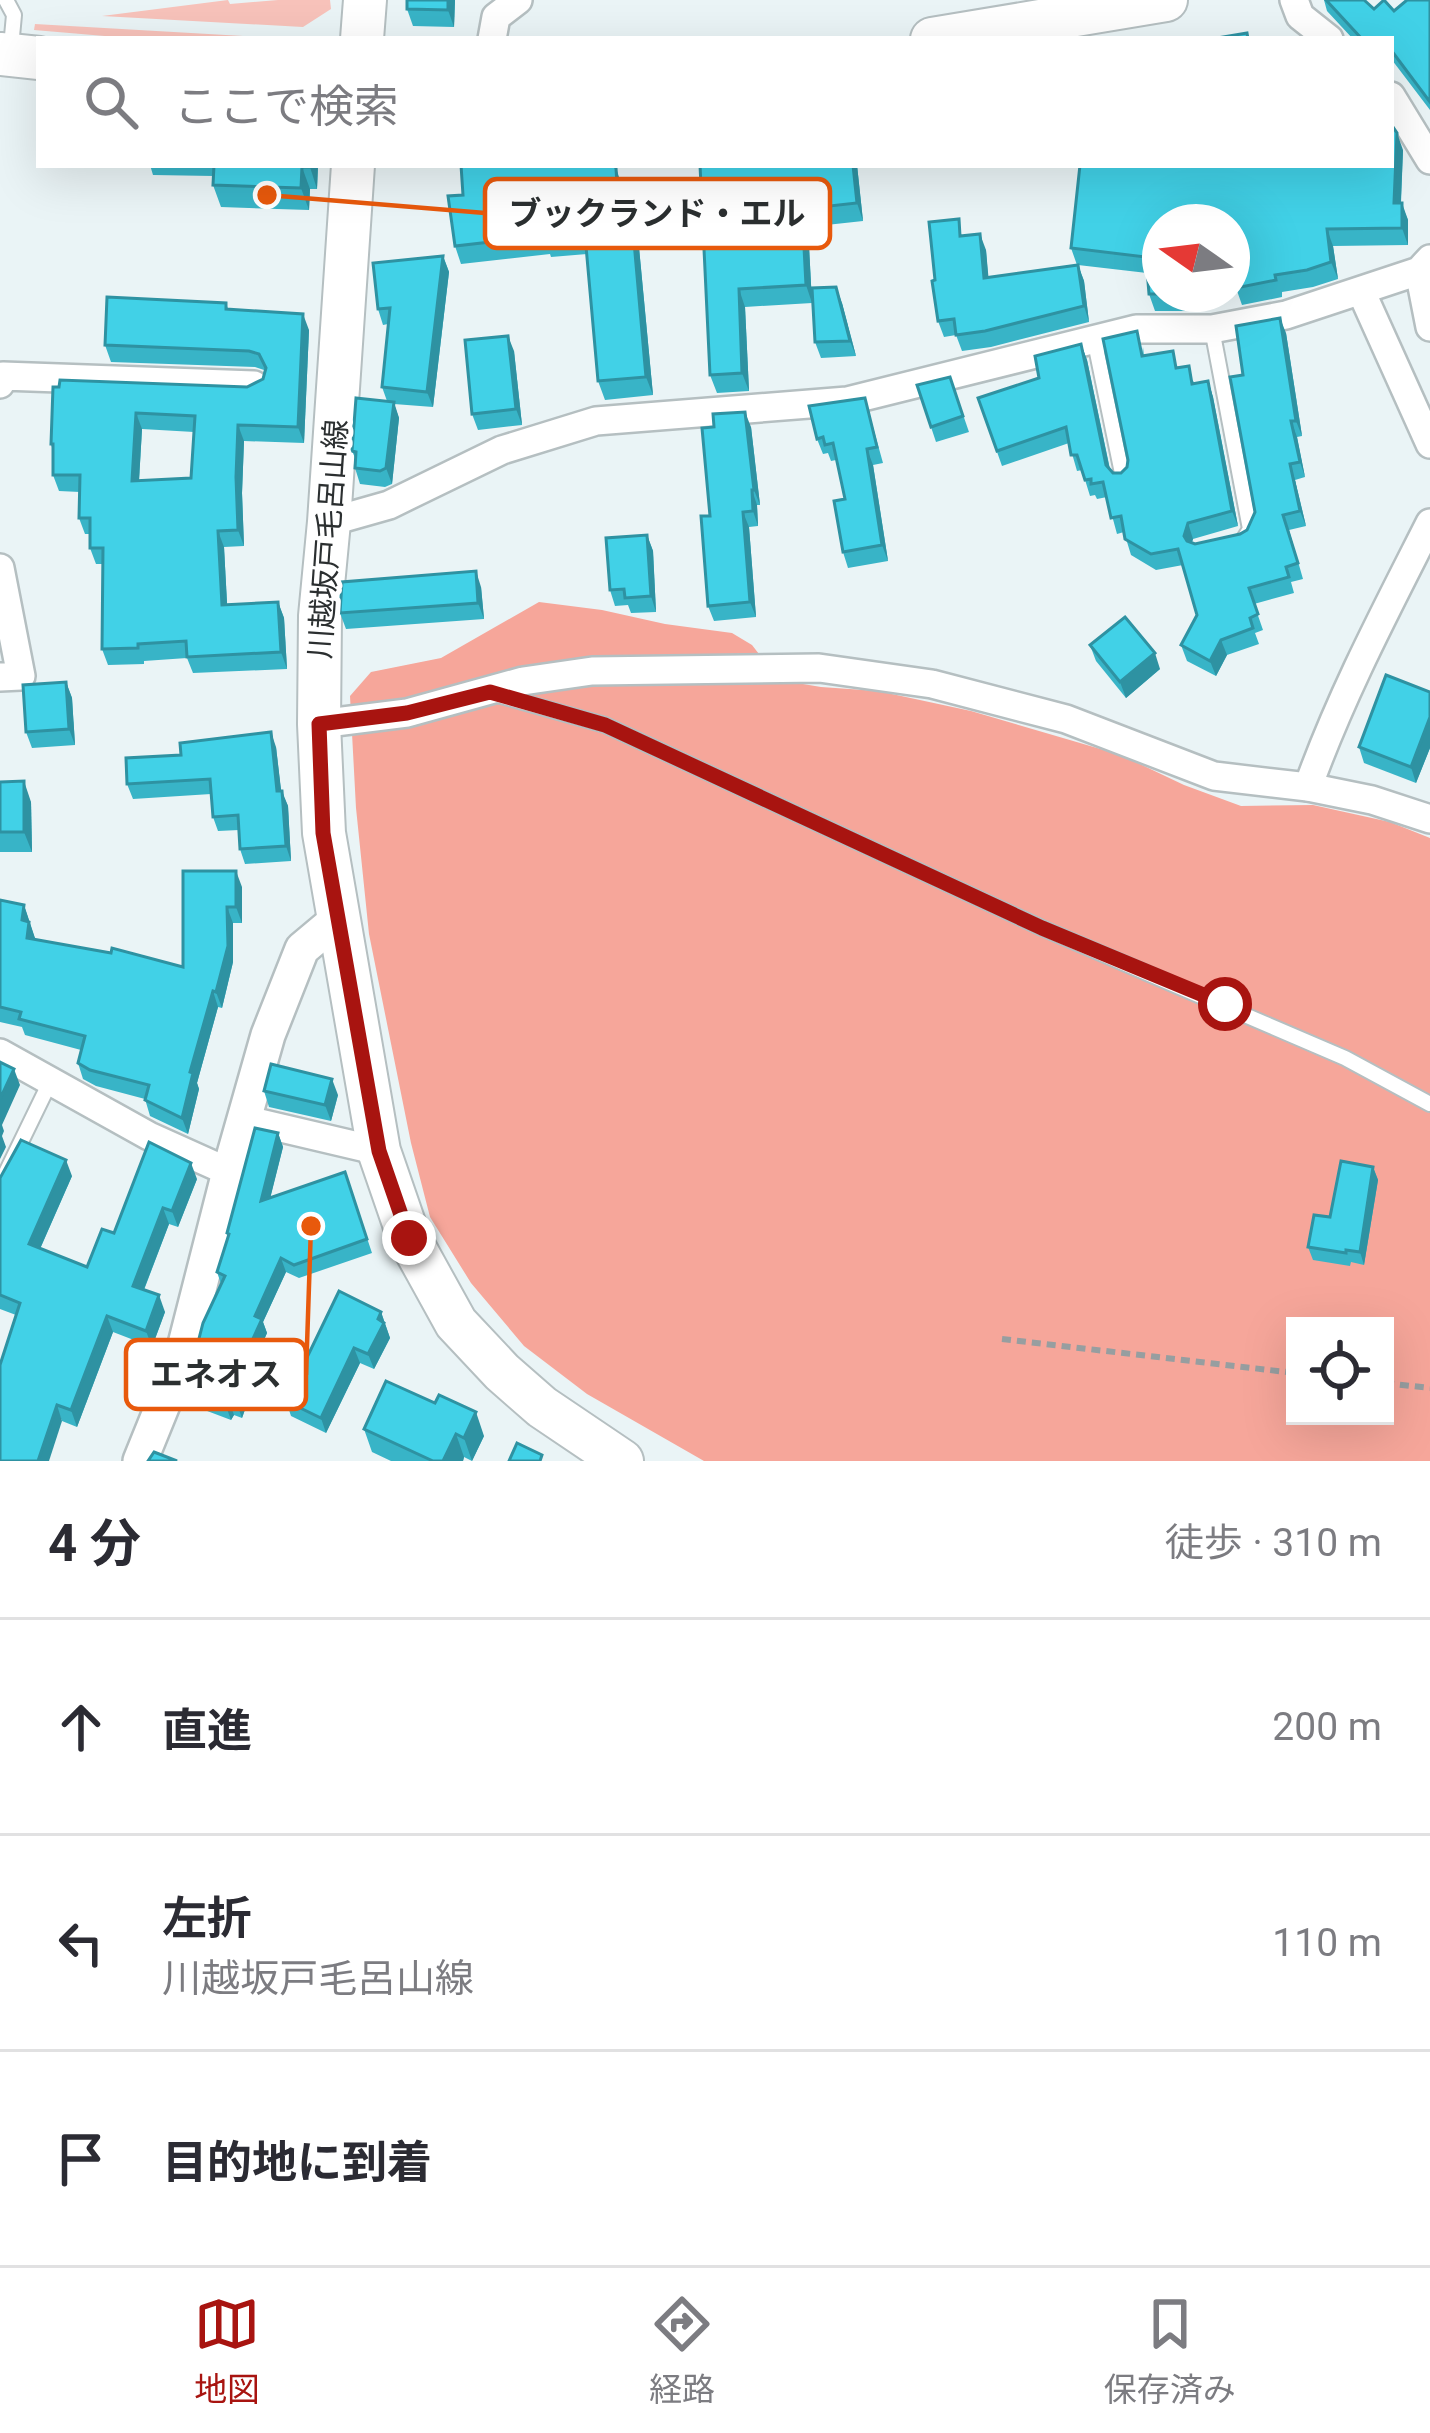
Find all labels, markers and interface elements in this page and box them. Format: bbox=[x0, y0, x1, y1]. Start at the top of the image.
search box bbox=[36, 36, 1394, 168]
icon: search bbox=[78, 69, 144, 135]
text: ここで検索 bbox=[174, 80, 399, 133]
callout: ブックランド・エル bbox=[485, 179, 830, 248]
text: ブックランド・エル bbox=[509, 194, 806, 233]
north arrow bbox=[1142, 204, 1250, 312]
street label: 川越坂戸毛呂山線 bbox=[302, 418, 354, 660]
route start bbox=[1198, 977, 1252, 1031]
route end bbox=[382, 1211, 436, 1265]
map controls bbox=[1286, 1317, 1394, 1425]
button: locate bbox=[1286, 1317, 1394, 1425]
callout: エネオス bbox=[126, 1340, 306, 1409]
text: エネオス bbox=[150, 1355, 282, 1394]
text: 4 分 bbox=[48, 1514, 141, 1573]
text: 徒歩 · 310 m bbox=[1165, 1520, 1382, 1566]
icon: ahead bbox=[48, 1694, 114, 1760]
text: 直進 bbox=[162, 1704, 252, 1757]
text: 200 m bbox=[1272, 1704, 1382, 1750]
text: 左折 bbox=[162, 1892, 252, 1945]
icon: left bbox=[48, 1910, 114, 1976]
text: 110 m bbox=[1272, 1920, 1382, 1966]
text: 川越坂戸毛呂山線 bbox=[162, 1956, 474, 2002]
icon: arrive bbox=[48, 2126, 114, 2192]
text: 目的地に到着 bbox=[162, 2136, 432, 2189]
tab: 地図 bbox=[194, 2291, 260, 2411]
tab: 経路 bbox=[649, 2291, 715, 2411]
tab: 保存済み bbox=[1104, 2291, 1236, 2411]

